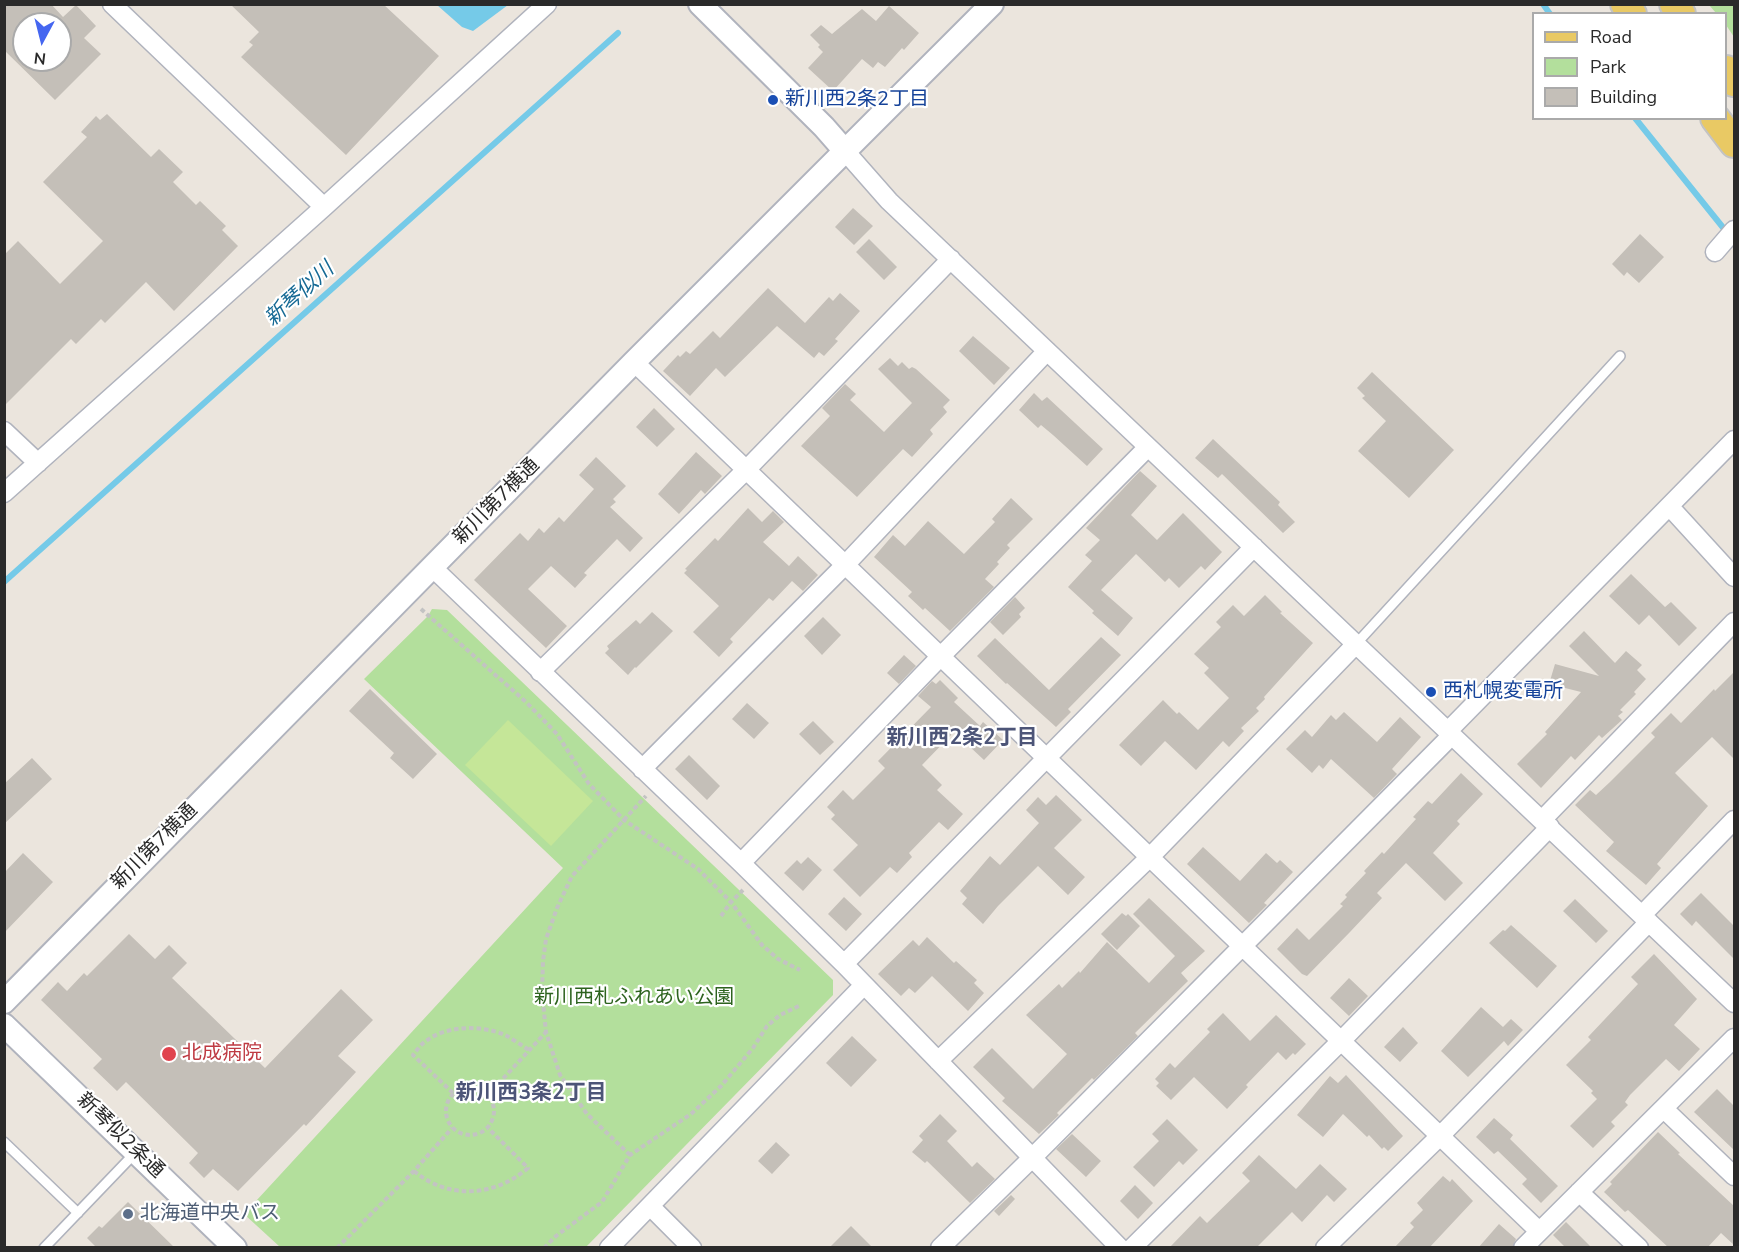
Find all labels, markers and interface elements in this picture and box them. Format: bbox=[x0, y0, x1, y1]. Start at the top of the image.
north arrow bbox=[12, 12, 72, 72]
legend bbox=[1532, 12, 1727, 120]
text: Road bbox=[1590, 25, 1632, 49]
text: N bbox=[33, 46, 47, 70]
text: Park bbox=[1590, 55, 1626, 79]
text: Building bbox=[1590, 85, 1657, 109]
place label: 新川西2条2丁目 bbox=[785, 88, 929, 112]
marker: 新川西2条2丁目 bbox=[766, 93, 780, 107]
water label: 新琴似川 bbox=[260, 258, 340, 332]
street label: 新川第7横通 bbox=[449, 454, 545, 550]
place label: 西札幌変電所 bbox=[1443, 680, 1563, 704]
marker: 西札幌変電所 bbox=[1424, 685, 1438, 699]
district label: 新川西2条2丁目 bbox=[886, 726, 1038, 752]
street label: 新川第7横通 bbox=[107, 799, 203, 895]
park label: 新川西札ふれあい公園 bbox=[534, 986, 734, 1010]
place label: 北成病院 bbox=[182, 1042, 262, 1066]
marker: 北成病院 bbox=[160, 1045, 178, 1063]
district label: 新川西3条2丁目 bbox=[455, 1081, 607, 1107]
street label: 新琴似2条通 bbox=[71, 1088, 169, 1184]
place label: 北海道中央バス bbox=[140, 1202, 280, 1226]
marker: 北海道中央バス bbox=[121, 1207, 135, 1221]

